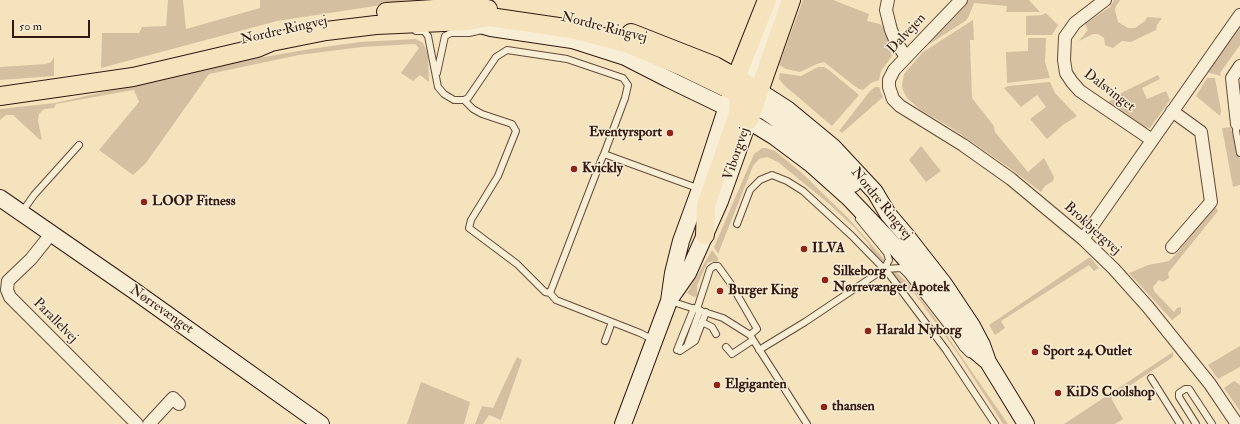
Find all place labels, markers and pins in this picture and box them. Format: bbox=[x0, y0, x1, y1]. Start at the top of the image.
place label: Eventyrsport bbox=[589, 125, 662, 141]
marker: Eventyrsport bbox=[665, 128, 675, 138]
place label: Kvickly bbox=[582, 161, 623, 177]
marker: Kvickly bbox=[569, 164, 579, 174]
place label: LOOP Fitness bbox=[152, 194, 235, 210]
marker: LOOP Fitness bbox=[139, 197, 149, 207]
place label: ILVA bbox=[812, 241, 845, 257]
marker: ILVA bbox=[799, 244, 809, 254]
place label: Silkeborg Nørrevænget Apotek bbox=[833, 264, 950, 296]
marker: Silkeborg Nørrevænget Apotek bbox=[820, 275, 830, 285]
place label: Burger King bbox=[728, 283, 798, 299]
marker: Burger King bbox=[715, 286, 725, 296]
place label: Harald Nyborg bbox=[876, 323, 962, 339]
marker: Harald Nyborg bbox=[863, 326, 873, 336]
place label: Sport 24 Outlet bbox=[1043, 344, 1132, 360]
marker: Sport 24 Outlet bbox=[1030, 347, 1040, 357]
place label: Elgiganten bbox=[725, 377, 787, 393]
marker: Elgiganten bbox=[712, 380, 722, 390]
place label: KiDS Coolshop bbox=[1066, 385, 1155, 401]
marker: KiDS Coolshop bbox=[1053, 388, 1063, 398]
place label: thansen bbox=[832, 399, 875, 415]
marker: thansen bbox=[819, 402, 829, 412]

